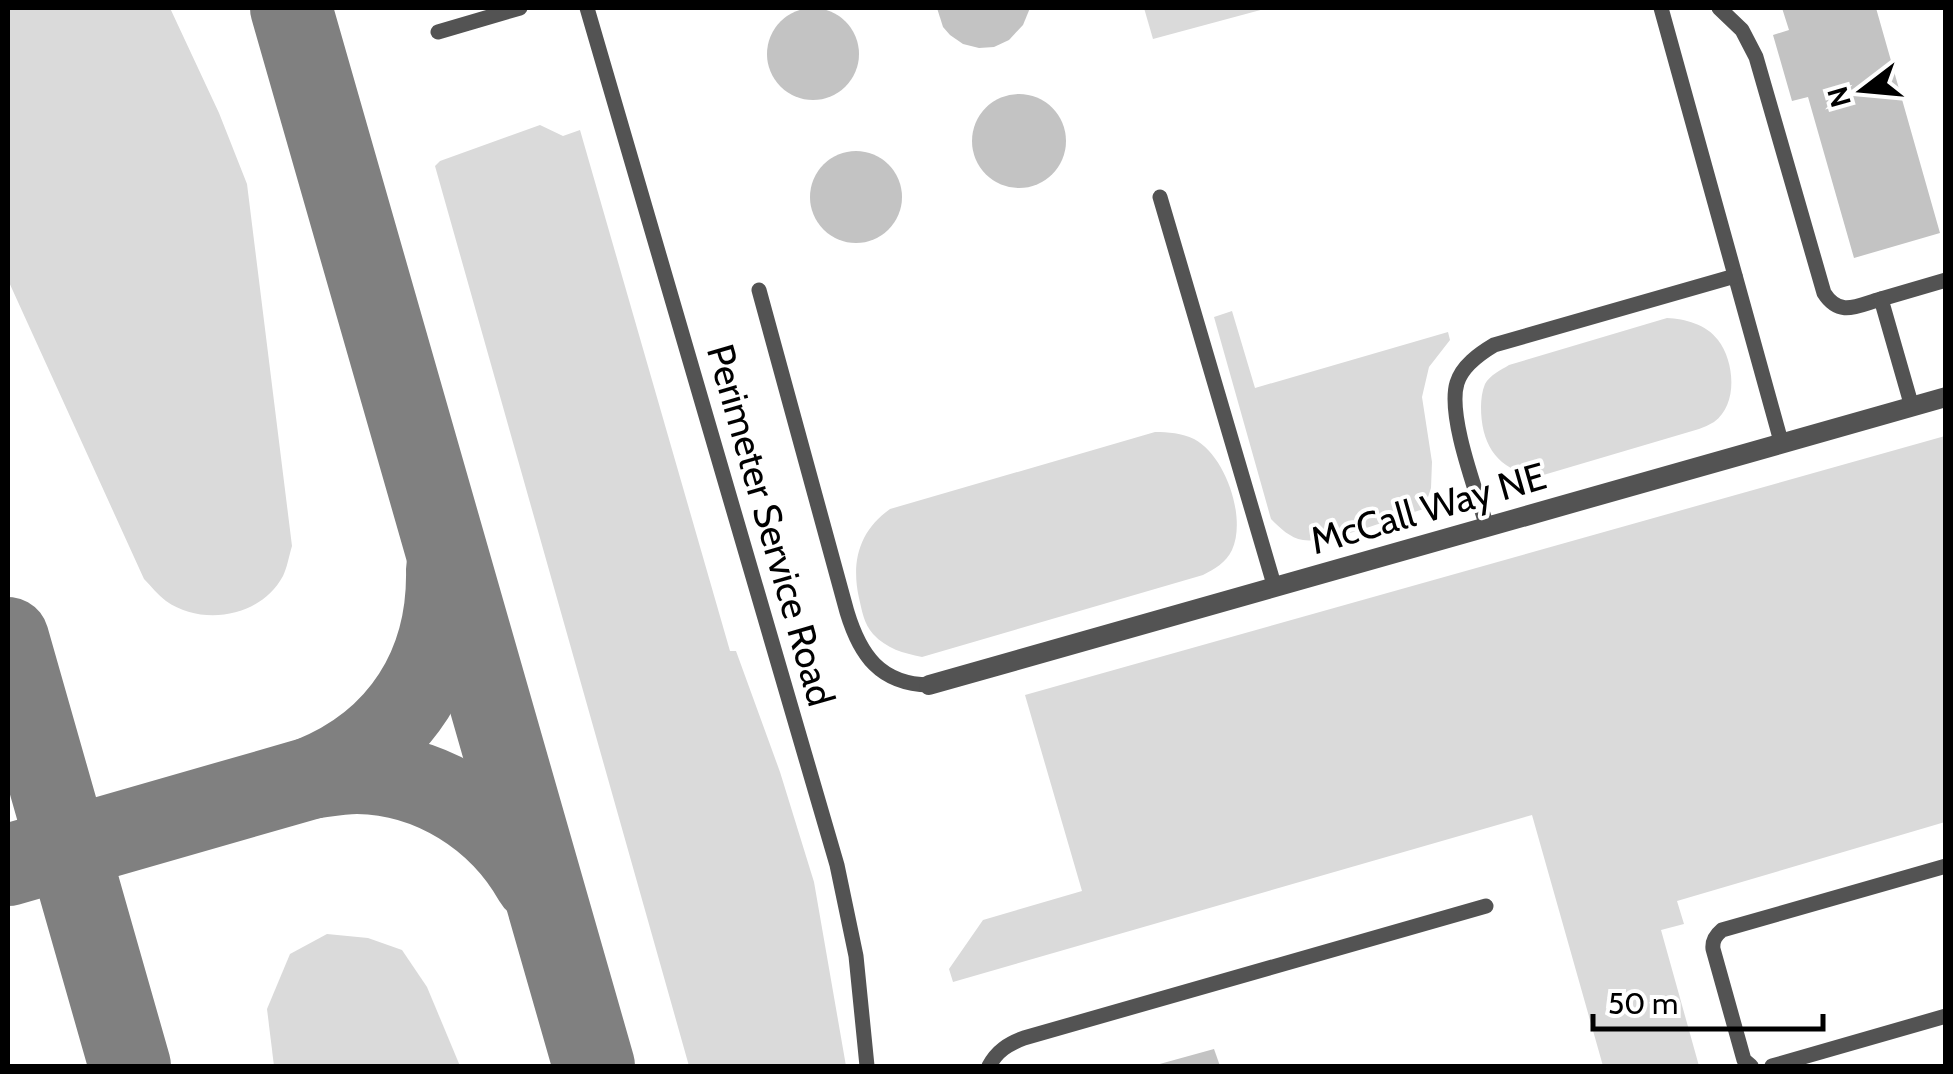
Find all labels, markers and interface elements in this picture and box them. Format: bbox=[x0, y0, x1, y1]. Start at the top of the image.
north arrow bbox=[1813, 40, 1913, 140]
text: N bbox=[1820, 83, 1858, 111]
street label: Perimeter Service Road bbox=[697, 339, 845, 711]
street label: McCall Way NE bbox=[1305, 452, 1551, 564]
scale bar bbox=[1593, 969, 1823, 1031]
text: 50 m bbox=[1608, 985, 1678, 1022]

